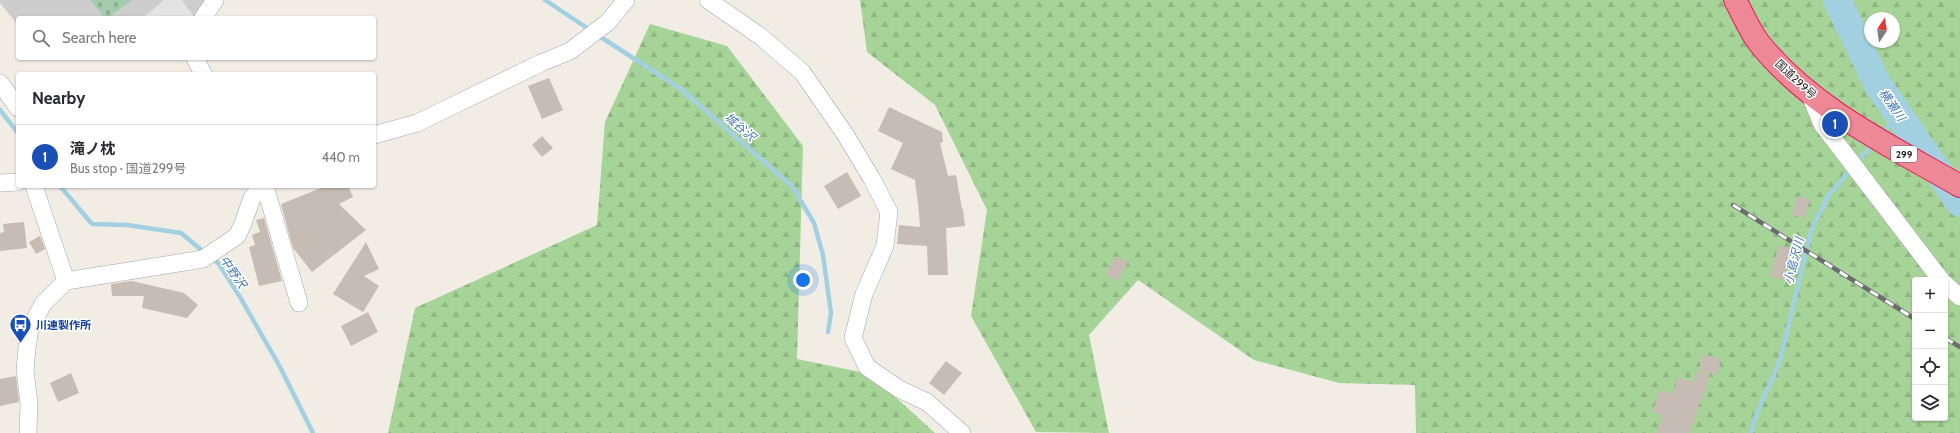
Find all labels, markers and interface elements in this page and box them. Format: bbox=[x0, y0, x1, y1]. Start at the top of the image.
north arrow bbox=[1864, 12, 1900, 48]
search box bbox=[16, 16, 376, 60]
icon: search bbox=[30, 27, 52, 49]
text: Search here bbox=[62, 29, 137, 47]
street label: 国道299号 bbox=[1772, 56, 1820, 102]
water label: 横瀬川 bbox=[1876, 86, 1910, 125]
text: Nearby bbox=[32, 88, 85, 108]
water label: 城谷沢 bbox=[722, 109, 760, 145]
pin: 1 bbox=[1822, 109, 1848, 139]
text: 滝ノ枕 bbox=[70, 140, 115, 158]
road number: 299 bbox=[1891, 146, 1917, 162]
text: 1 bbox=[43, 149, 47, 165]
text: 440 m bbox=[322, 149, 360, 165]
text: Bus stop · 国道299号 bbox=[70, 160, 186, 176]
water label: 小島沢川 bbox=[1780, 234, 1807, 286]
water label: 中野沢 bbox=[217, 253, 251, 292]
your location bbox=[793, 270, 813, 290]
map controls bbox=[1912, 277, 1948, 421]
button: + bbox=[1912, 277, 1948, 313]
bus stop icon: 川連製作所 bbox=[7, 312, 33, 345]
button: − bbox=[1912, 313, 1948, 349]
place label: 川連製作所 bbox=[36, 318, 91, 332]
button: locate bbox=[1912, 349, 1948, 385]
button: layers bbox=[1912, 385, 1948, 421]

